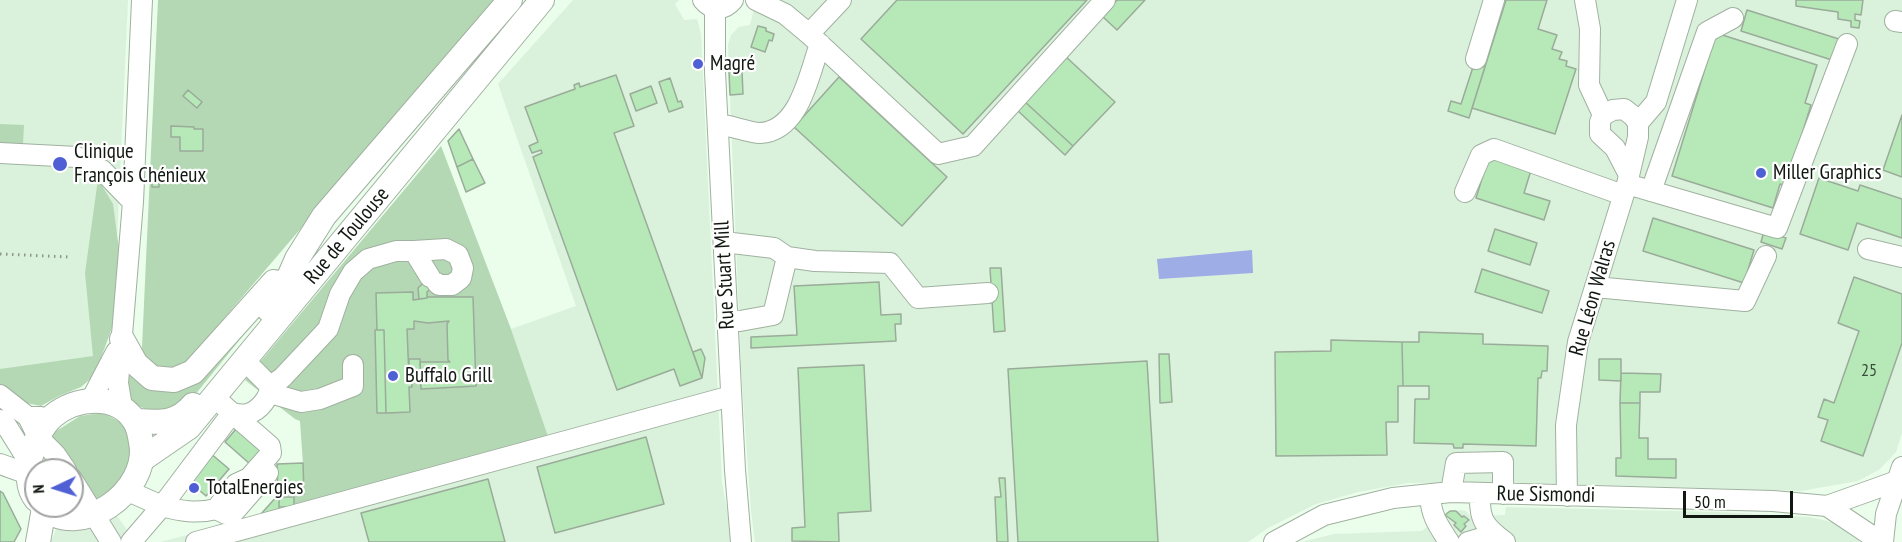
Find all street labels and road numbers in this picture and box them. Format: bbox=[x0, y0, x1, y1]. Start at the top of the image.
street label: Rue de Toulouse bbox=[299, 182, 395, 290]
street label: Rue Stuart Mill bbox=[710, 220, 740, 330]
street label: Rue Léon Walras bbox=[1564, 237, 1622, 359]
street label: Rue Sismondi bbox=[1497, 482, 1595, 508]

